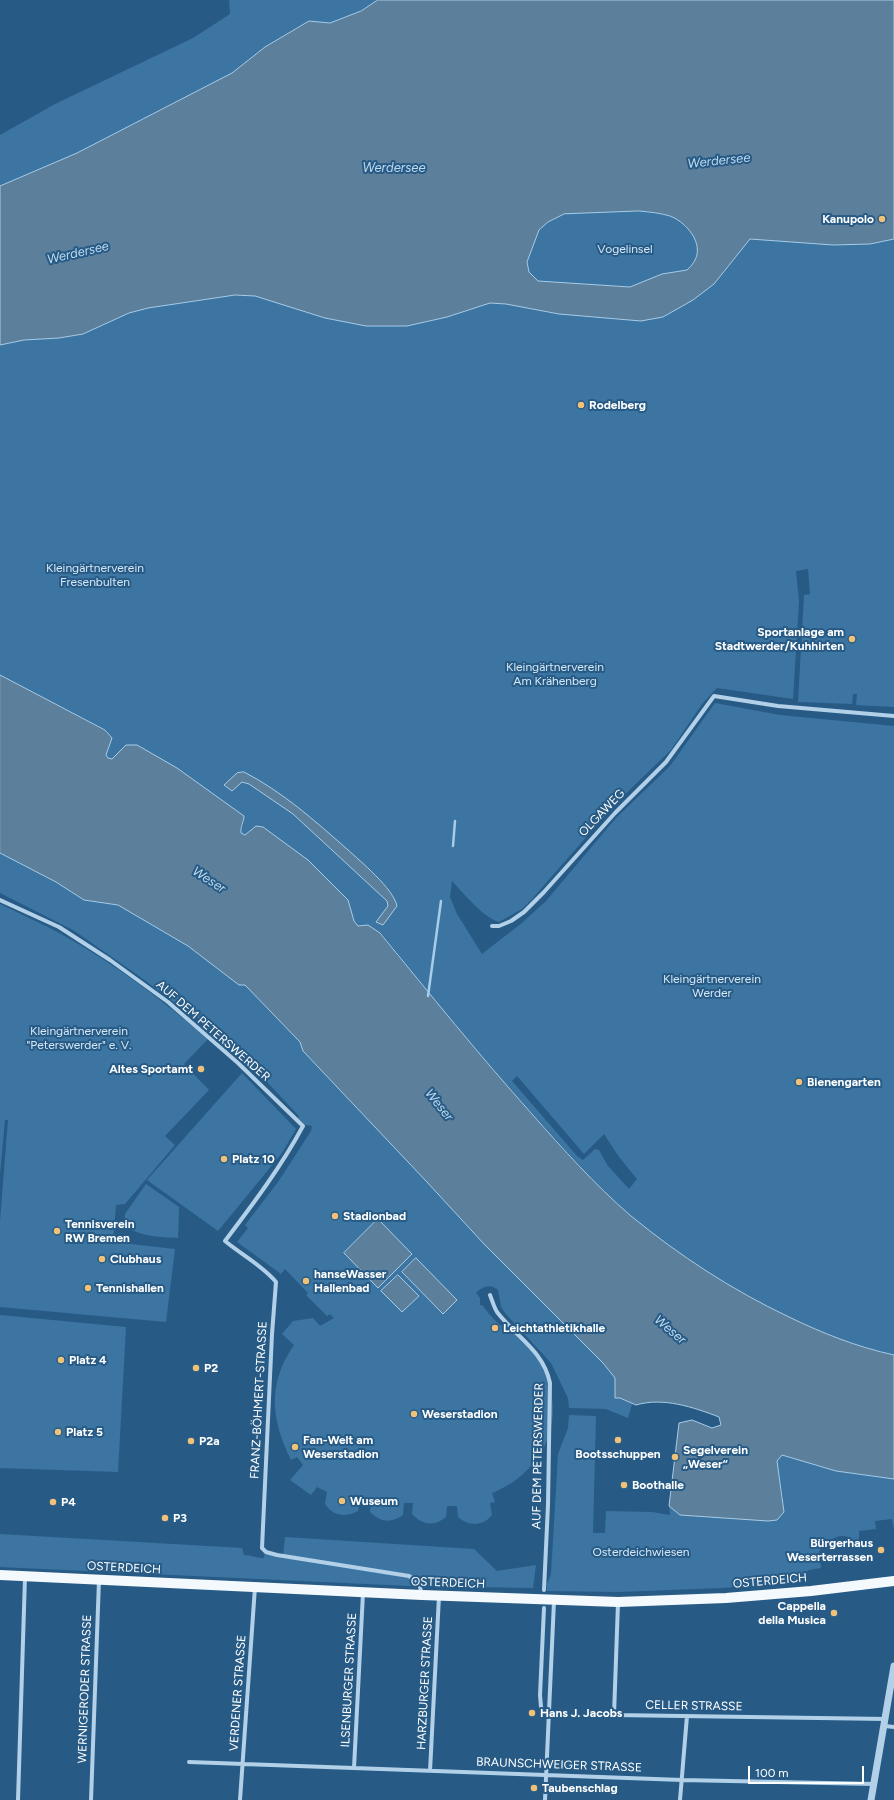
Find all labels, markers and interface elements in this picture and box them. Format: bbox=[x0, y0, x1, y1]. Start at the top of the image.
water label: Werdersee bbox=[687, 150, 751, 172]
water label: Werdersee bbox=[363, 160, 425, 176]
place label: Kanupolo bbox=[822, 212, 874, 226]
marker: Kanupolo bbox=[877, 214, 887, 224]
water label: Werdersee bbox=[46, 238, 110, 268]
park label: Vogelinsel bbox=[597, 242, 653, 256]
place label: Rodelberg bbox=[589, 398, 646, 412]
marker: Rodelberg bbox=[576, 400, 586, 410]
park label: Kleingärtnerverein Fresenbulten bbox=[46, 561, 144, 589]
place label: Sportanlage am Stadtwerder/Kuhhirten bbox=[715, 625, 844, 653]
marker: Sportanlage am Stadtwerder/Kuhhirten bbox=[847, 634, 857, 644]
park label: Kleingärtnerverein Am Krähenberg bbox=[506, 660, 604, 688]
street label: OLGAWEG bbox=[576, 786, 628, 840]
water label: Weser bbox=[189, 863, 229, 897]
park label: Kleingärtnerverein Werder bbox=[663, 972, 761, 1000]
street label: AUF DEM PETERSWERDER bbox=[153, 978, 273, 1084]
park label: Kleingärtnerverein "Peterswerder" e. V. bbox=[26, 1024, 132, 1052]
place label: Altes Sportamt bbox=[109, 1062, 193, 1076]
marker: Altes Sportamt bbox=[196, 1064, 206, 1074]
place label: Bienengarten bbox=[807, 1075, 881, 1089]
marker: Bienengarten bbox=[794, 1077, 804, 1087]
water label: Weser bbox=[421, 1086, 457, 1124]
place label: Platz 10 bbox=[232, 1152, 275, 1166]
marker: Platz 10 bbox=[219, 1154, 229, 1164]
place label: Stadionbad bbox=[343, 1209, 406, 1223]
marker: Stadionbad bbox=[330, 1211, 340, 1221]
place label: Tennisverein RW Bremen bbox=[65, 1217, 135, 1245]
marker: Tennisverein RW Bremen bbox=[52, 1226, 62, 1236]
place label: Clubhaus bbox=[110, 1252, 161, 1266]
marker: Clubhaus bbox=[97, 1254, 107, 1264]
place label: hanseWasser Hallenbad bbox=[314, 1267, 386, 1295]
marker: hanseWasser Hallenbad bbox=[301, 1276, 311, 1286]
place label: Tennishallen bbox=[96, 1281, 164, 1295]
marker: Tennishallen bbox=[83, 1283, 93, 1293]
water label: Weser bbox=[651, 1312, 689, 1348]
street label: FRANZ-BÖHMERT-STRASSE bbox=[248, 1321, 270, 1479]
place label: Leichtathletikhalle bbox=[503, 1321, 605, 1335]
marker: Leichtathletikhalle bbox=[490, 1323, 500, 1333]
place label: Platz 4 bbox=[69, 1353, 107, 1367]
marker: Platz 4 bbox=[56, 1355, 66, 1365]
place label: P2 bbox=[204, 1361, 218, 1375]
marker: P2 bbox=[191, 1363, 201, 1373]
street label: AUF DEM PETERSWERDER bbox=[530, 1383, 546, 1529]
place label: Weserstadion bbox=[422, 1407, 498, 1421]
marker: Weserstadion bbox=[409, 1409, 419, 1419]
place label: Platz 5 bbox=[66, 1425, 103, 1439]
marker: Platz 5 bbox=[53, 1427, 63, 1437]
place label: Fan-Welt am Weserstadion bbox=[303, 1433, 379, 1461]
place label: P2a bbox=[199, 1434, 220, 1448]
marker: Bootsschuppen bbox=[613, 1435, 623, 1445]
marker: P2a bbox=[186, 1436, 196, 1446]
marker: Fan-Welt am Weserstadion bbox=[290, 1442, 300, 1452]
place label: Segelverein „Weser“ bbox=[683, 1443, 748, 1471]
place label: Bootsschuppen bbox=[575, 1447, 661, 1461]
marker: Segelverein „Weser“ bbox=[670, 1452, 680, 1462]
place label: Boothalle bbox=[632, 1478, 684, 1492]
marker: Boothalle bbox=[619, 1480, 629, 1490]
place label: Wuseum bbox=[350, 1494, 398, 1508]
place label: P4 bbox=[61, 1495, 76, 1509]
marker: Wuseum bbox=[337, 1496, 347, 1506]
marker: P4 bbox=[48, 1497, 58, 1507]
place label: P3 bbox=[173, 1511, 187, 1525]
marker: P3 bbox=[160, 1513, 170, 1523]
place label: Bürgerhaus Weserterrassen bbox=[787, 1536, 873, 1564]
park label: Osterdeichwiesen bbox=[592, 1545, 690, 1559]
marker: Bürgerhaus Weserterrassen bbox=[876, 1545, 886, 1555]
street label: OSTERDEICH bbox=[87, 1559, 161, 1577]
street label: OSTERDEICH bbox=[732, 1571, 808, 1591]
street label: OSTERDEICH bbox=[411, 1575, 485, 1591]
place label: Cappella della Musica bbox=[758, 1599, 826, 1627]
marker: Cappella della Musica bbox=[829, 1608, 839, 1618]
street label: ILSENBURGER STRASSE bbox=[338, 1612, 360, 1748]
street label: WERNIGERODER STRASSE bbox=[75, 1614, 95, 1764]
street label: HARZBURGER STRASSE bbox=[414, 1616, 436, 1750]
street label: VERDENER STRASSE bbox=[227, 1634, 249, 1752]
street label: CELLER STRASSE bbox=[645, 1698, 743, 1714]
place label: Hans J. Jacobs bbox=[540, 1706, 622, 1720]
marker: Hans J. Jacobs bbox=[527, 1708, 537, 1718]
street label: BRAUNSCHWEIGER STRASSE bbox=[476, 1755, 642, 1775]
scale bar bbox=[750, 1758, 866, 1784]
text: 100 m bbox=[755, 1766, 789, 1780]
place label: Taubenschlag bbox=[542, 1781, 618, 1795]
marker: Taubenschlag bbox=[529, 1783, 539, 1793]

